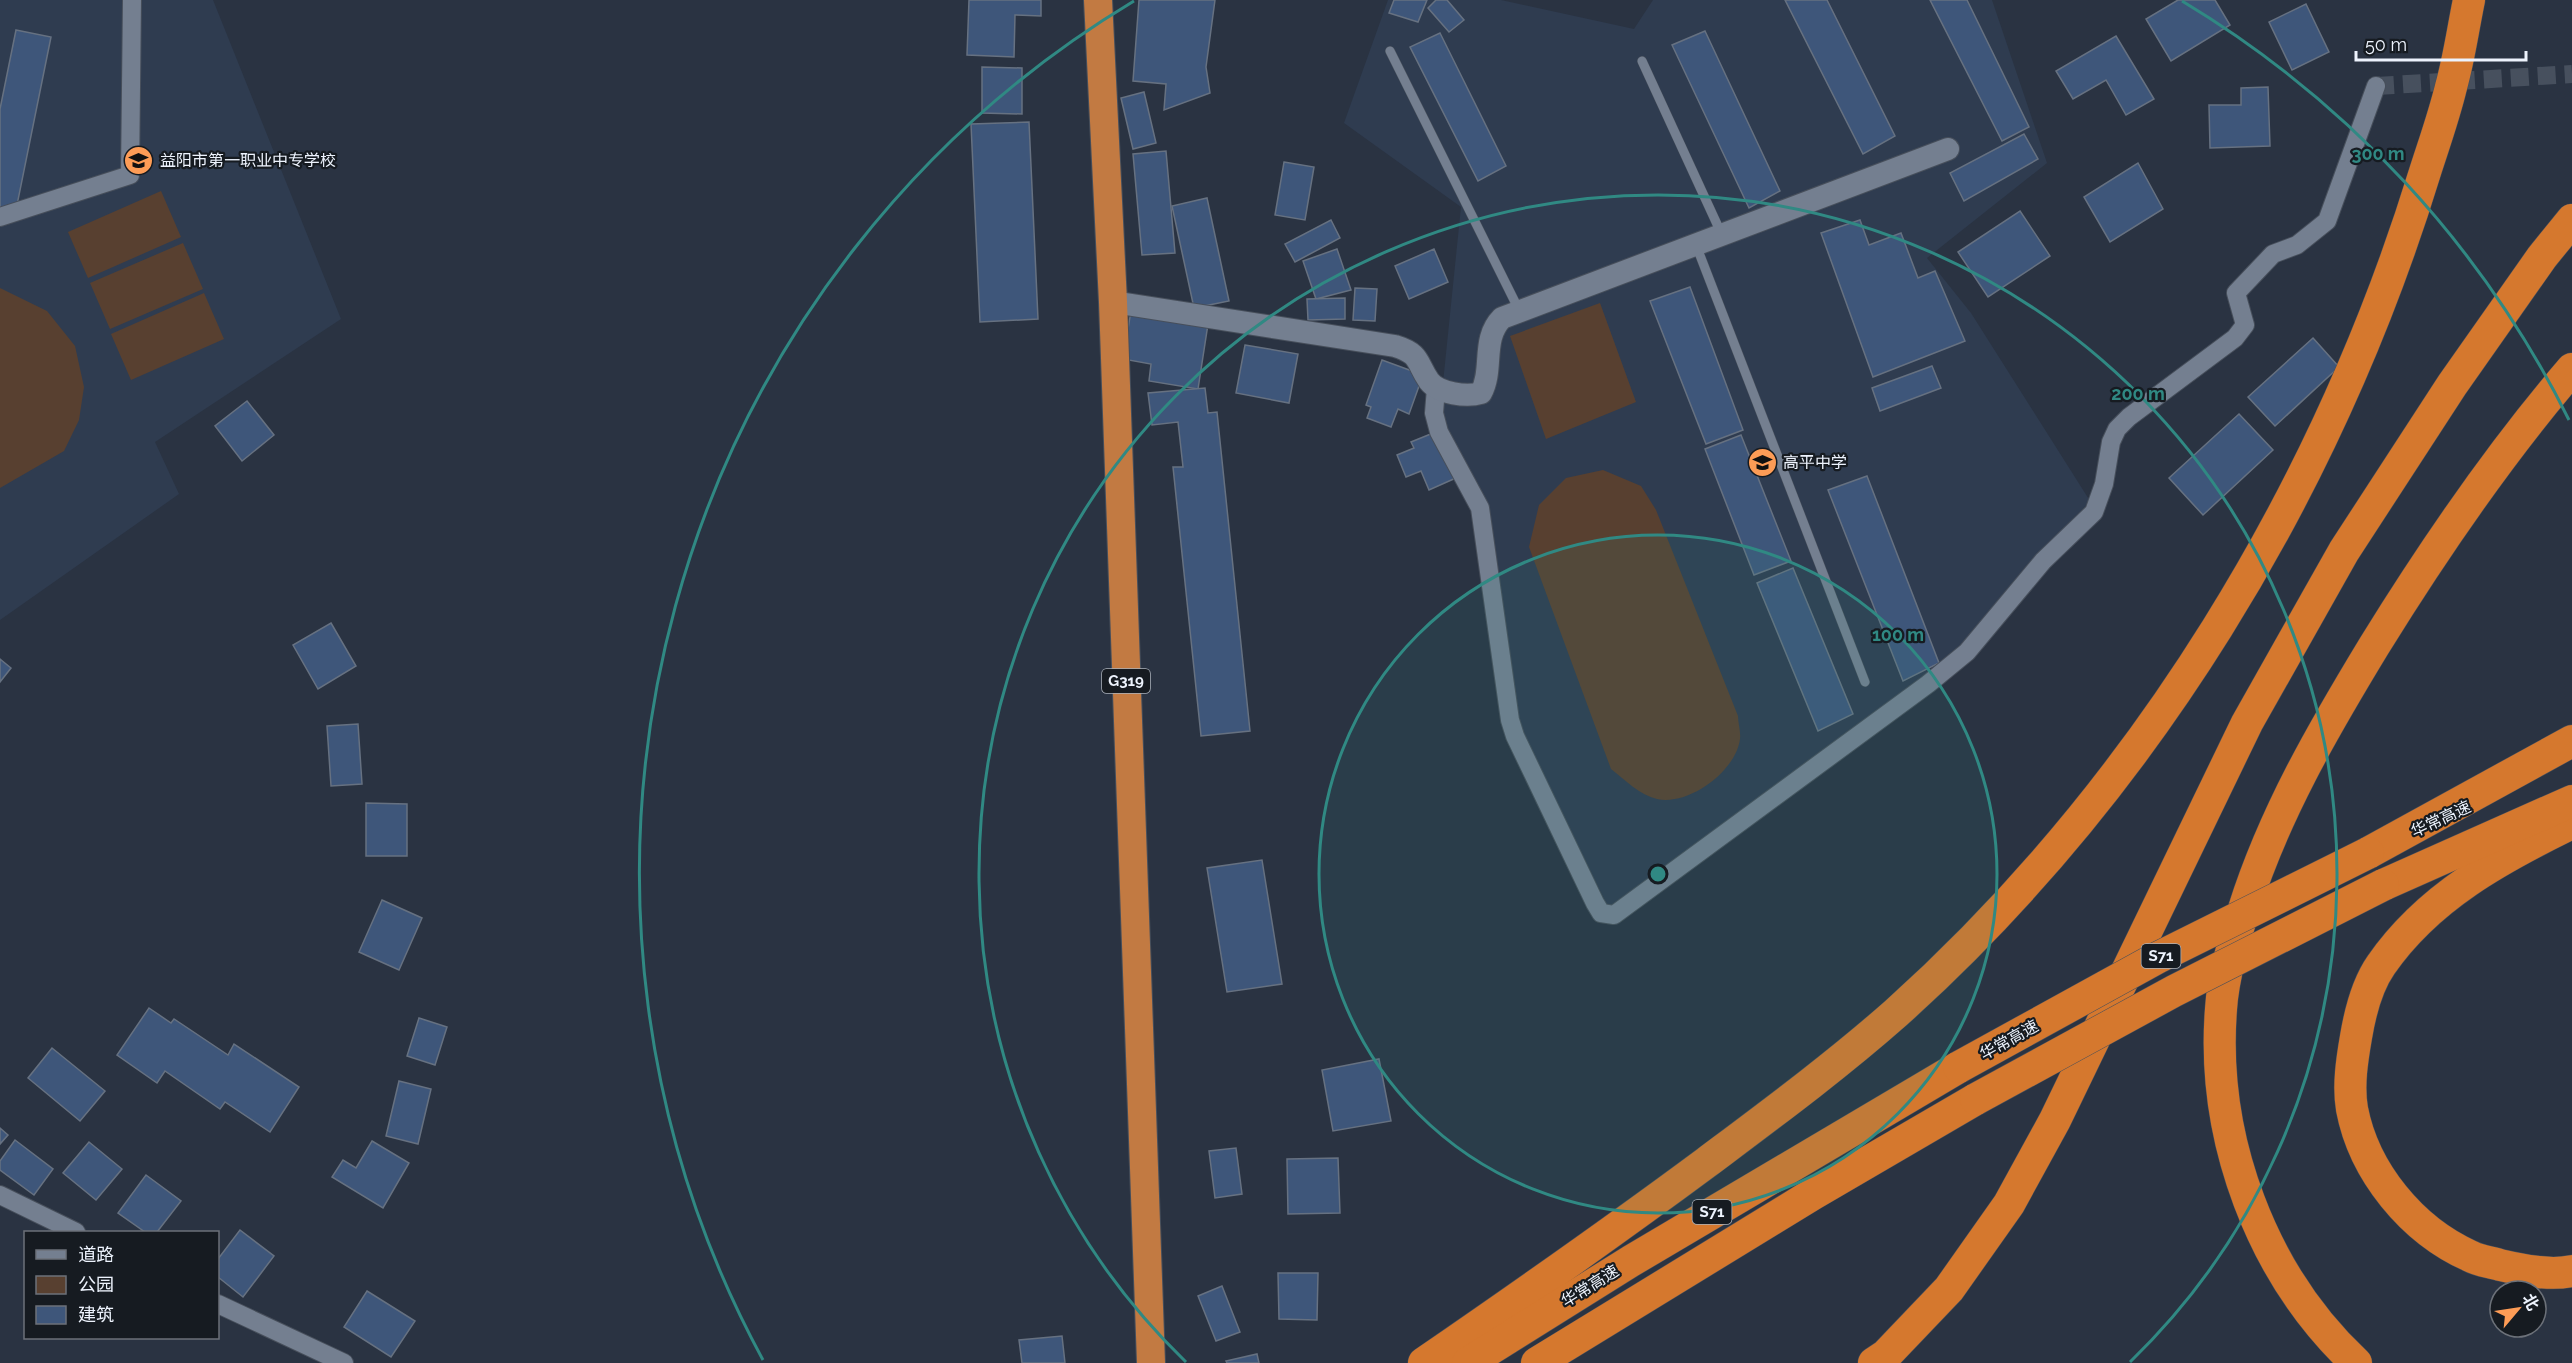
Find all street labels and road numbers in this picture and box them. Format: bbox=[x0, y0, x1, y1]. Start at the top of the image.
road number: G319 bbox=[1102, 669, 1150, 693]
street label: 华常高速 bbox=[2408, 797, 2474, 841]
road number: S71 bbox=[2142, 944, 2180, 968]
street label: 华常高速 bbox=[1976, 1016, 2042, 1064]
road number: S71 bbox=[1692, 1200, 1732, 1224]
street label: 华常高速 bbox=[1558, 1261, 1622, 1311]

